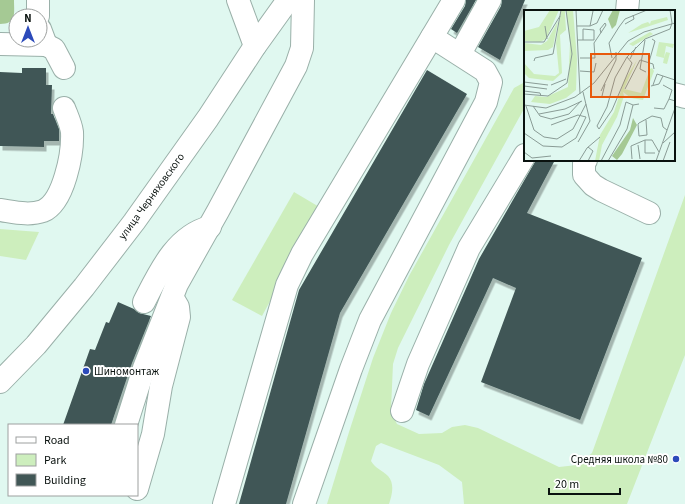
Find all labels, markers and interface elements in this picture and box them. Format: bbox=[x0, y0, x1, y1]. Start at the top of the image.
north arrow bbox=[8, 8, 48, 48]
inset map bbox=[524, 10, 675, 161]
text: N bbox=[24, 11, 32, 26]
street label: улица Черняховского bbox=[115, 150, 188, 243]
place label: Шиномонтаж bbox=[94, 364, 159, 379]
marker: Шиномонтаж bbox=[81, 366, 91, 376]
legend bbox=[8, 424, 138, 496]
text: Road bbox=[44, 432, 70, 449]
text: Park bbox=[44, 452, 66, 469]
place label: Средняя школа №80 bbox=[571, 452, 668, 467]
marker: Средняя школа №80 bbox=[671, 454, 681, 464]
scale bar bbox=[549, 470, 620, 496]
text: Building bbox=[44, 472, 86, 489]
text: 20 m bbox=[555, 476, 579, 493]

